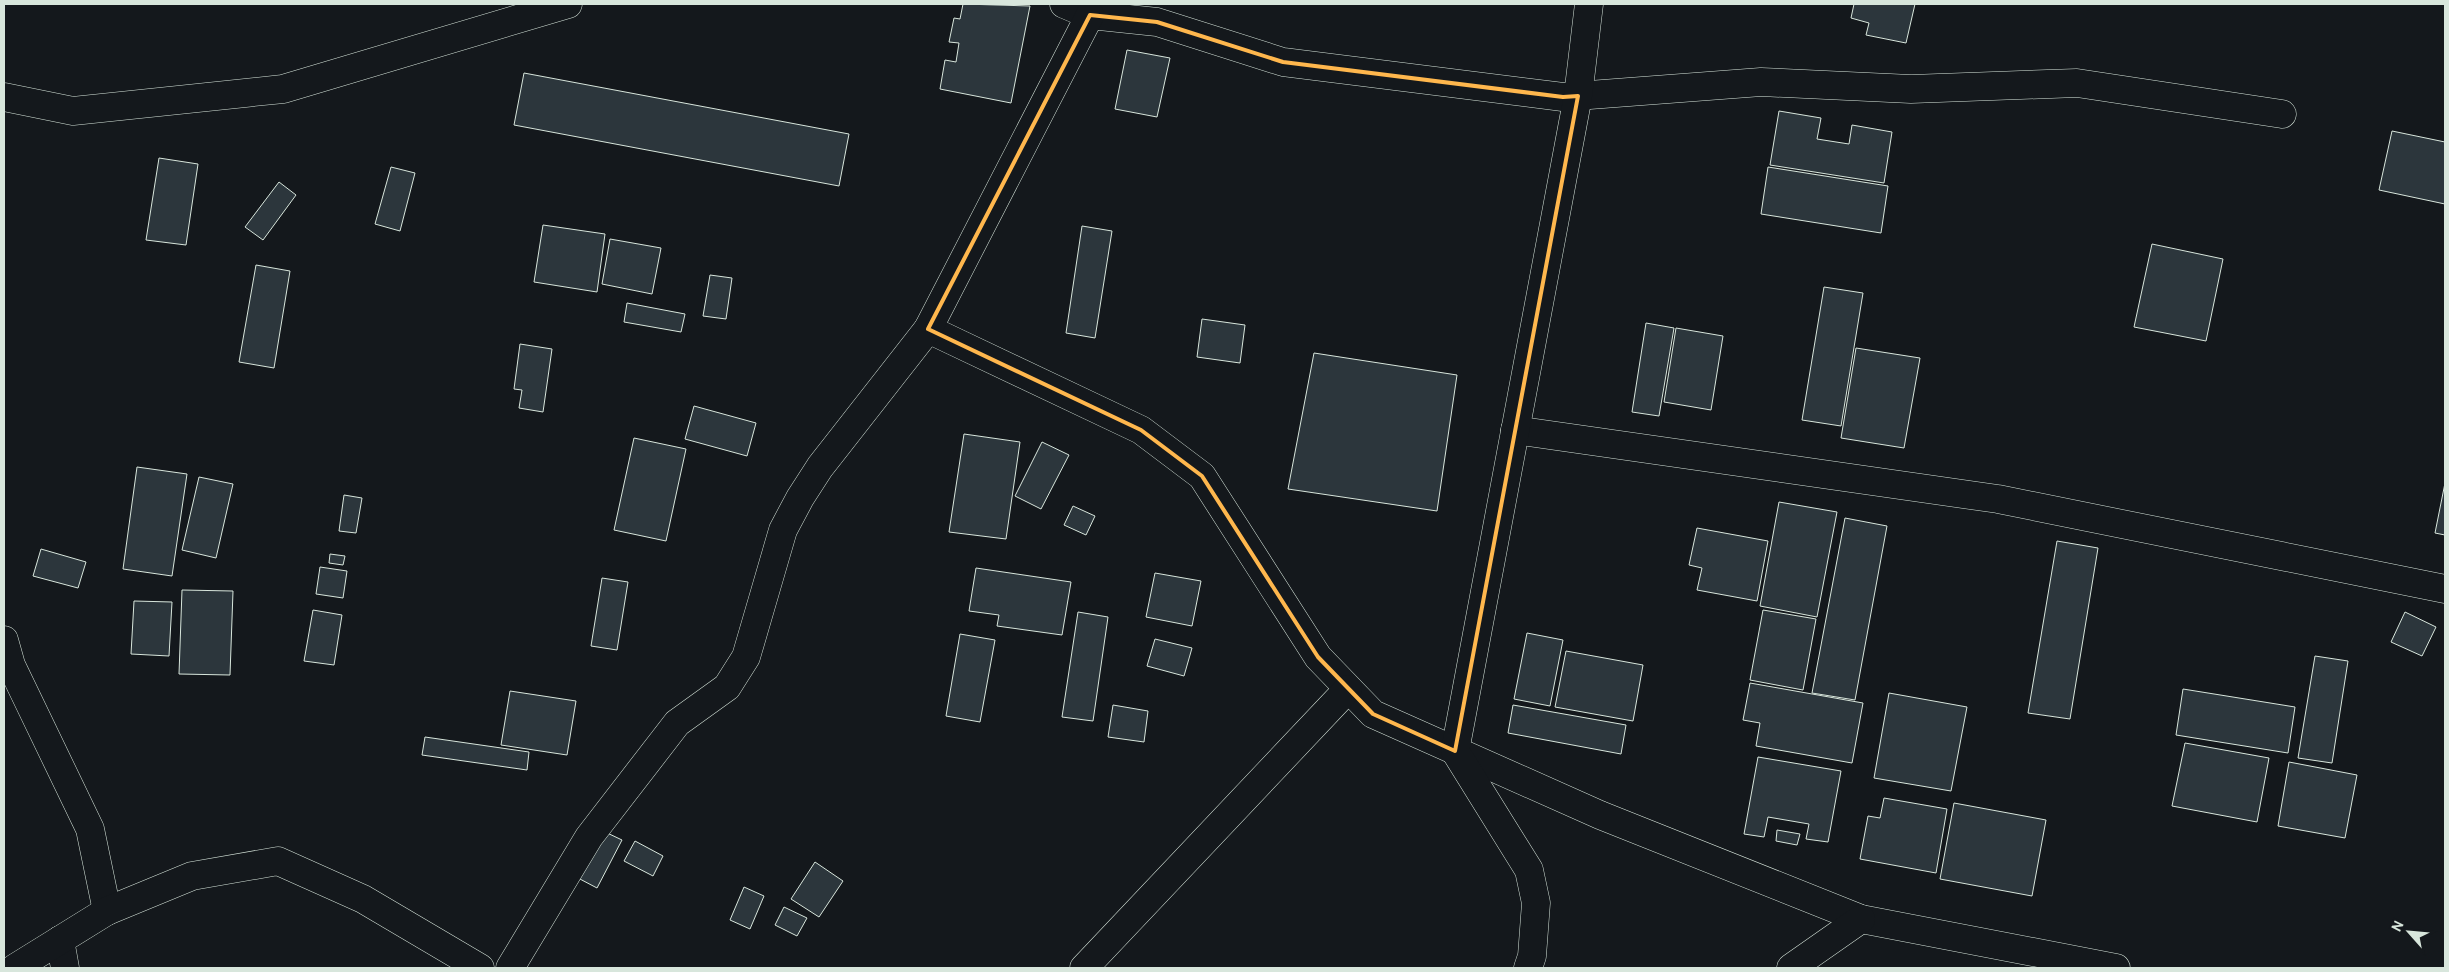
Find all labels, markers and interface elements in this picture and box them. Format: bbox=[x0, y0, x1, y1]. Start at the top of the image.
north arrow bbox=[2384, 907, 2434, 957]
text: N bbox=[2389, 918, 2409, 935]

